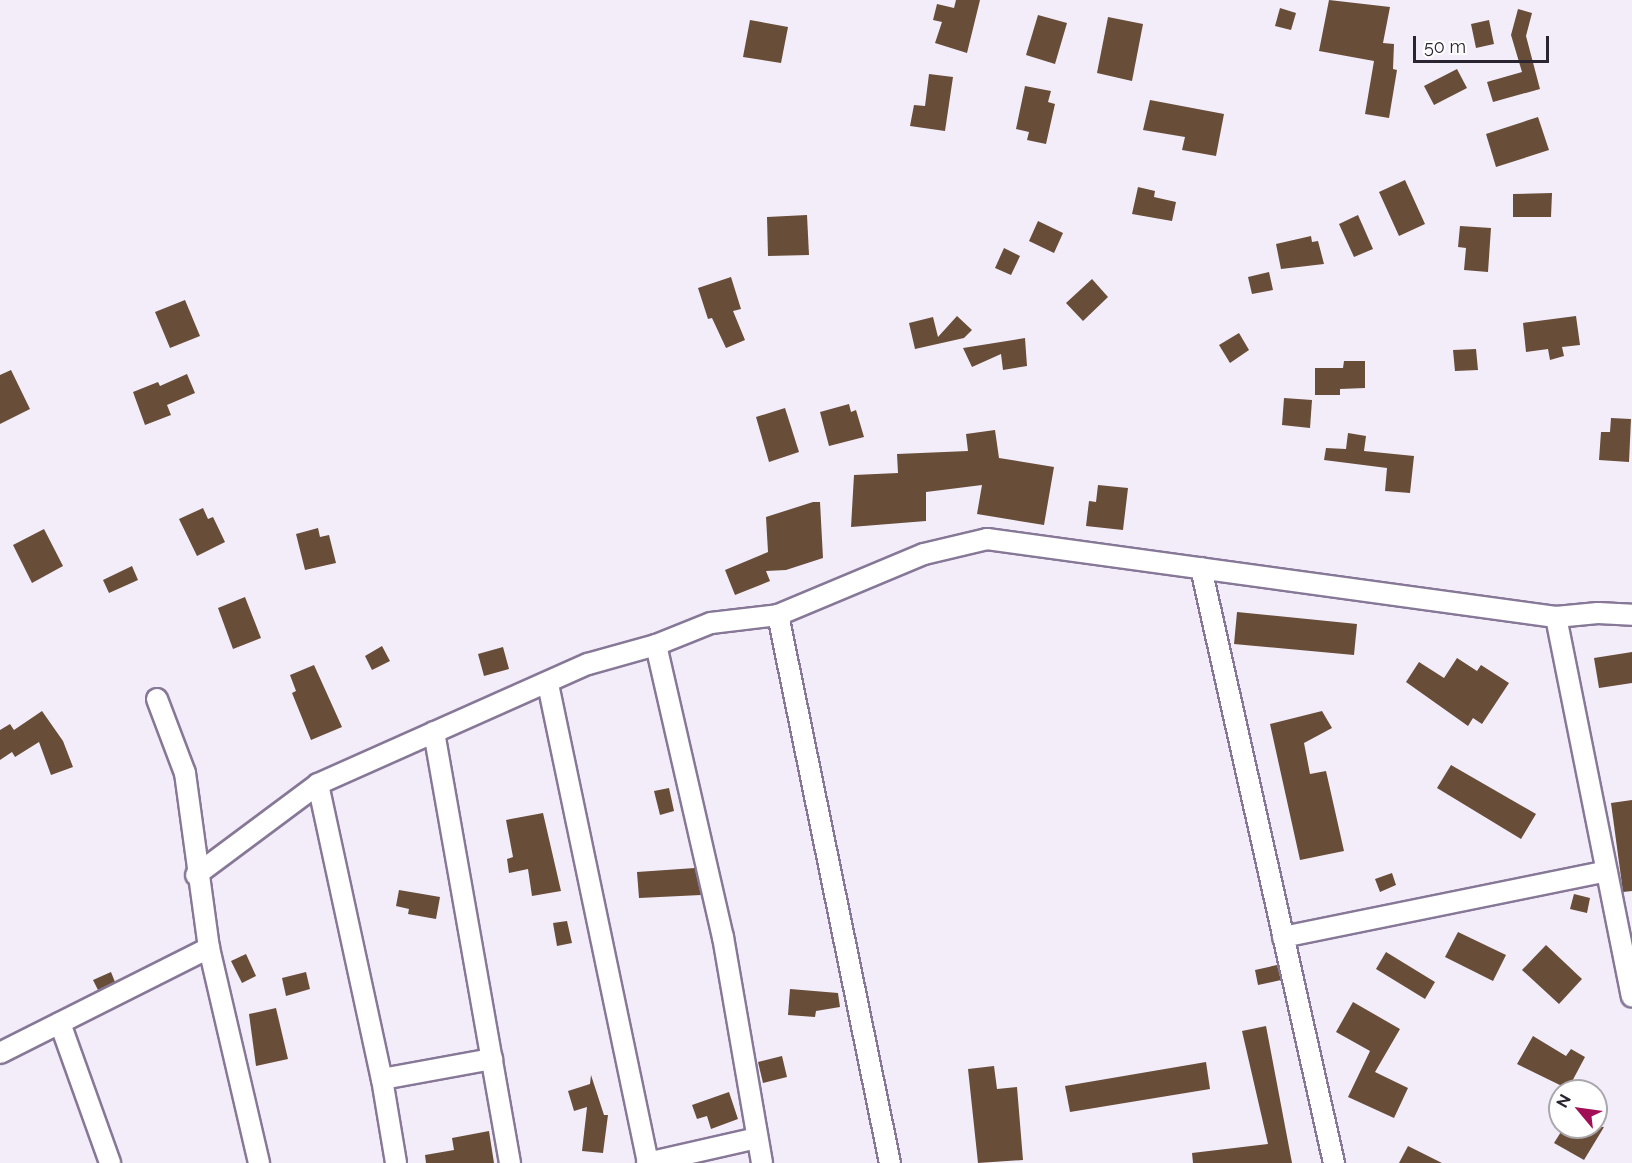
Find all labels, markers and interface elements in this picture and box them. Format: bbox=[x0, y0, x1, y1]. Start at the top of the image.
scale bar bbox=[1416, 24, 1552, 62]
text: 50 m bbox=[1424, 36, 1466, 57]
north arrow bbox=[1548, 1079, 1608, 1139]
text: N bbox=[1552, 1091, 1575, 1111]

